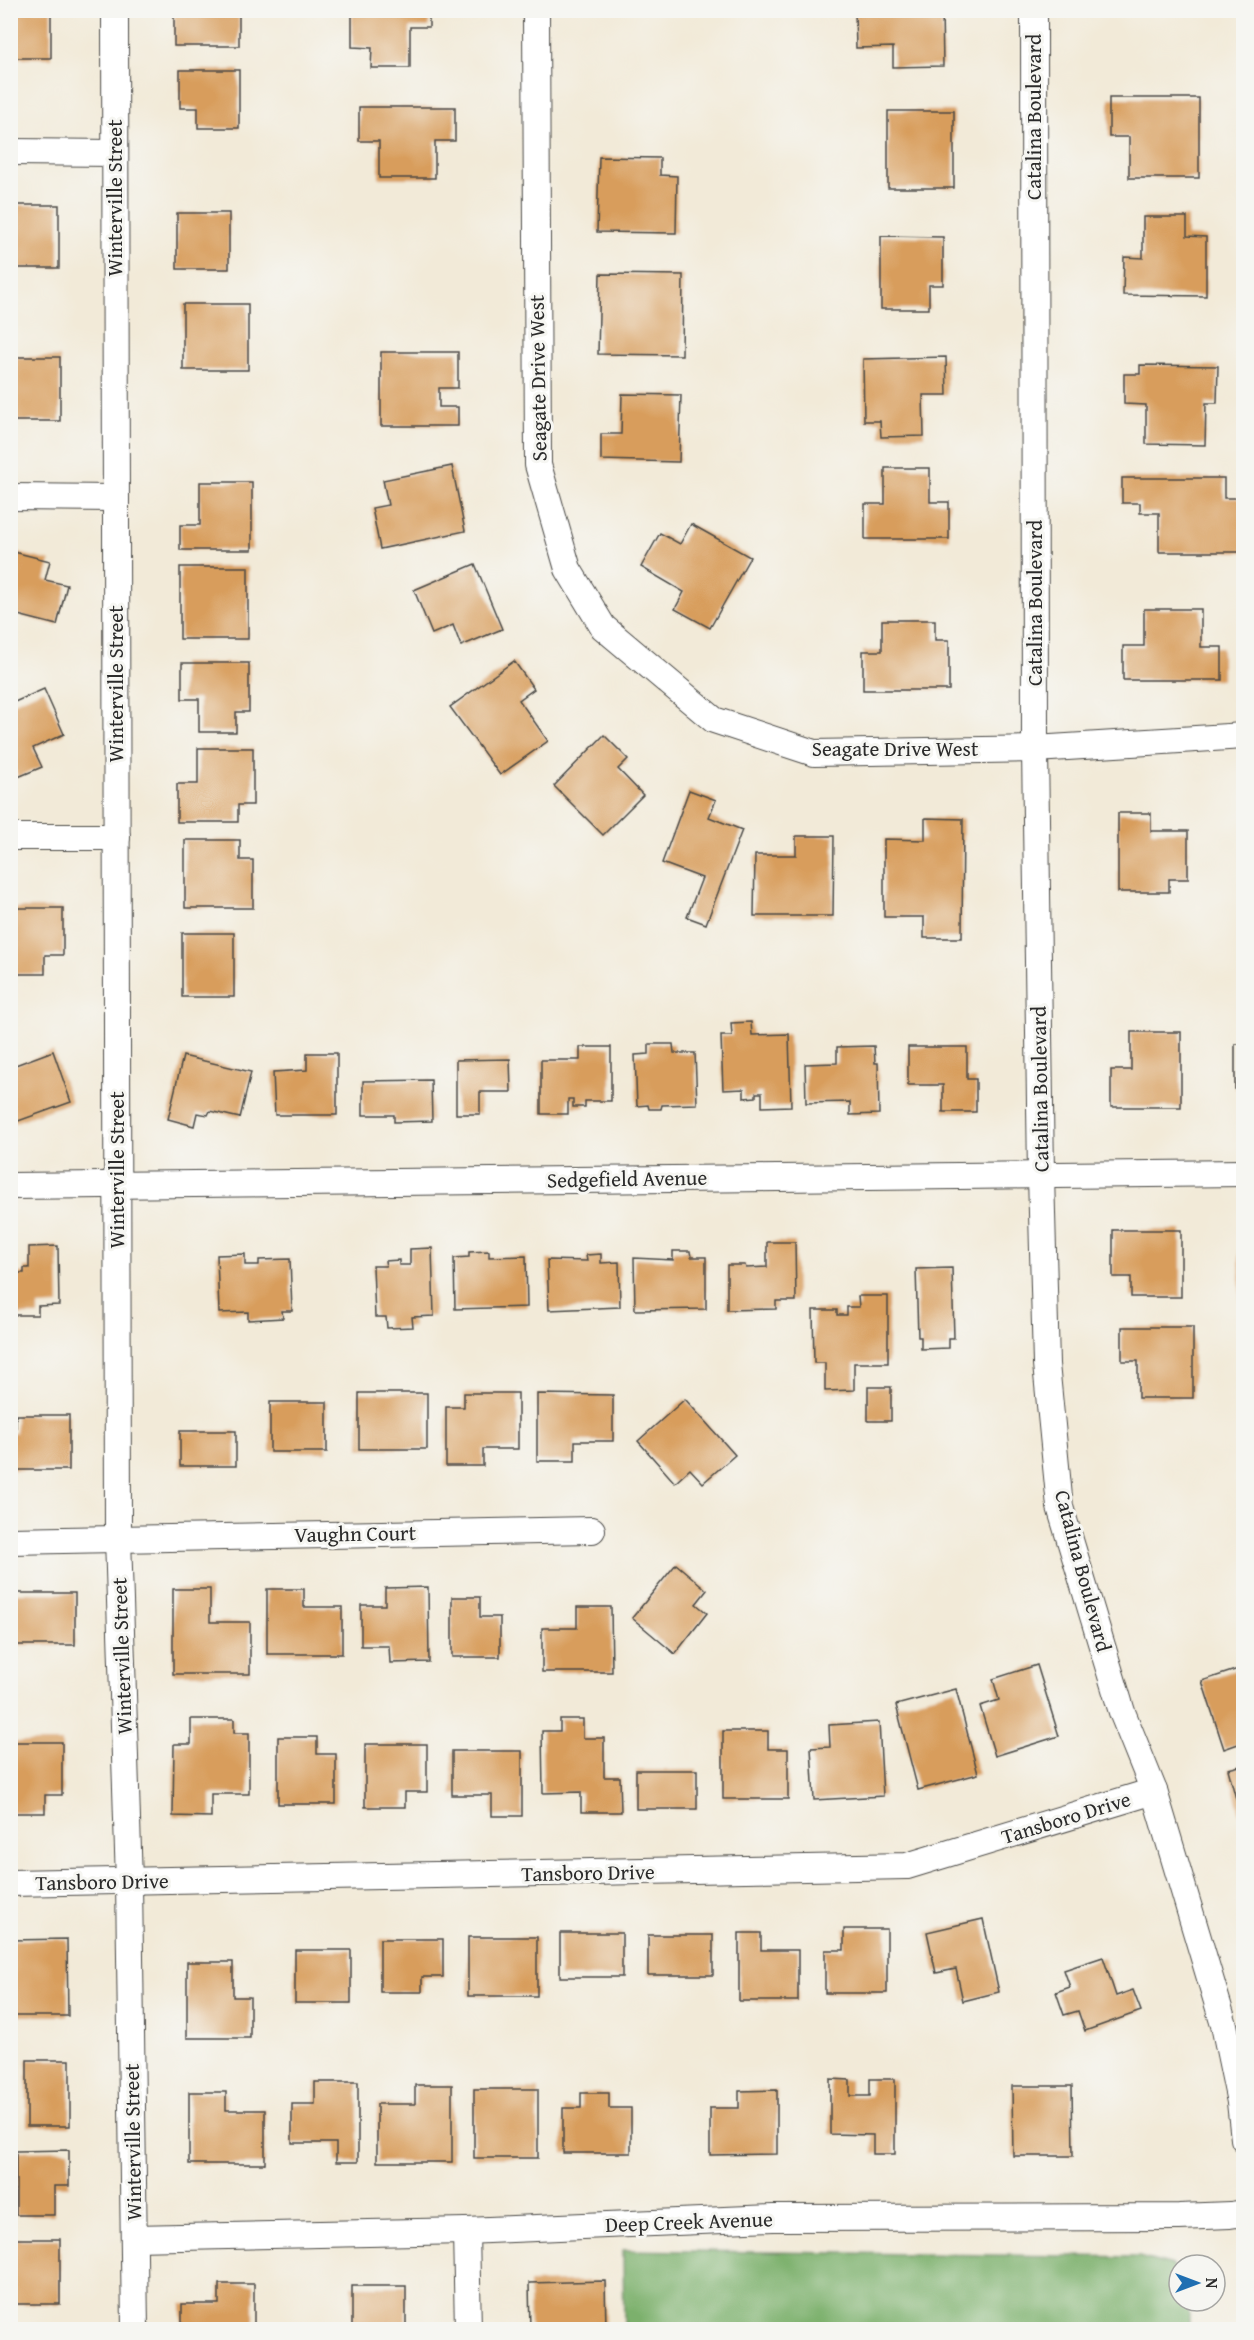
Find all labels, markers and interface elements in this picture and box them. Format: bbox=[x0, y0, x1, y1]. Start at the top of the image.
street label: Catalina Boulevard bbox=[1018, 33, 1049, 200]
street label: Winterville Street bbox=[99, 119, 130, 277]
street label: Seagate Drive West bbox=[521, 294, 554, 462]
street label: Catalina Boulevard bbox=[1019, 519, 1050, 686]
street label: Winterville Street bbox=[100, 605, 131, 763]
street label: Seagate Drive West bbox=[812, 733, 979, 764]
street label: Catalina Boulevard bbox=[1023, 1005, 1056, 1172]
street label: Winterville Street bbox=[101, 1091, 132, 1249]
street label: Sedgefield Avenue bbox=[547, 1162, 708, 1195]
street label: Catalina Boulevard bbox=[1047, 1487, 1120, 1656]
street label: Vaughn Court bbox=[294, 1517, 417, 1550]
street label: Winterville Street bbox=[103, 1576, 140, 1735]
street label: Tansboro Drive bbox=[998, 1783, 1134, 1852]
street label: Tansboro Drive bbox=[521, 1856, 655, 1889]
street label: Tansboro Drive bbox=[35, 1865, 169, 1898]
street label: Winterville Street bbox=[116, 2063, 149, 2221]
street label: Deep Creek Avenue bbox=[605, 2203, 773, 2240]
north arrow bbox=[1167, 2253, 1227, 2313]
text: N bbox=[1200, 2278, 1224, 2289]

